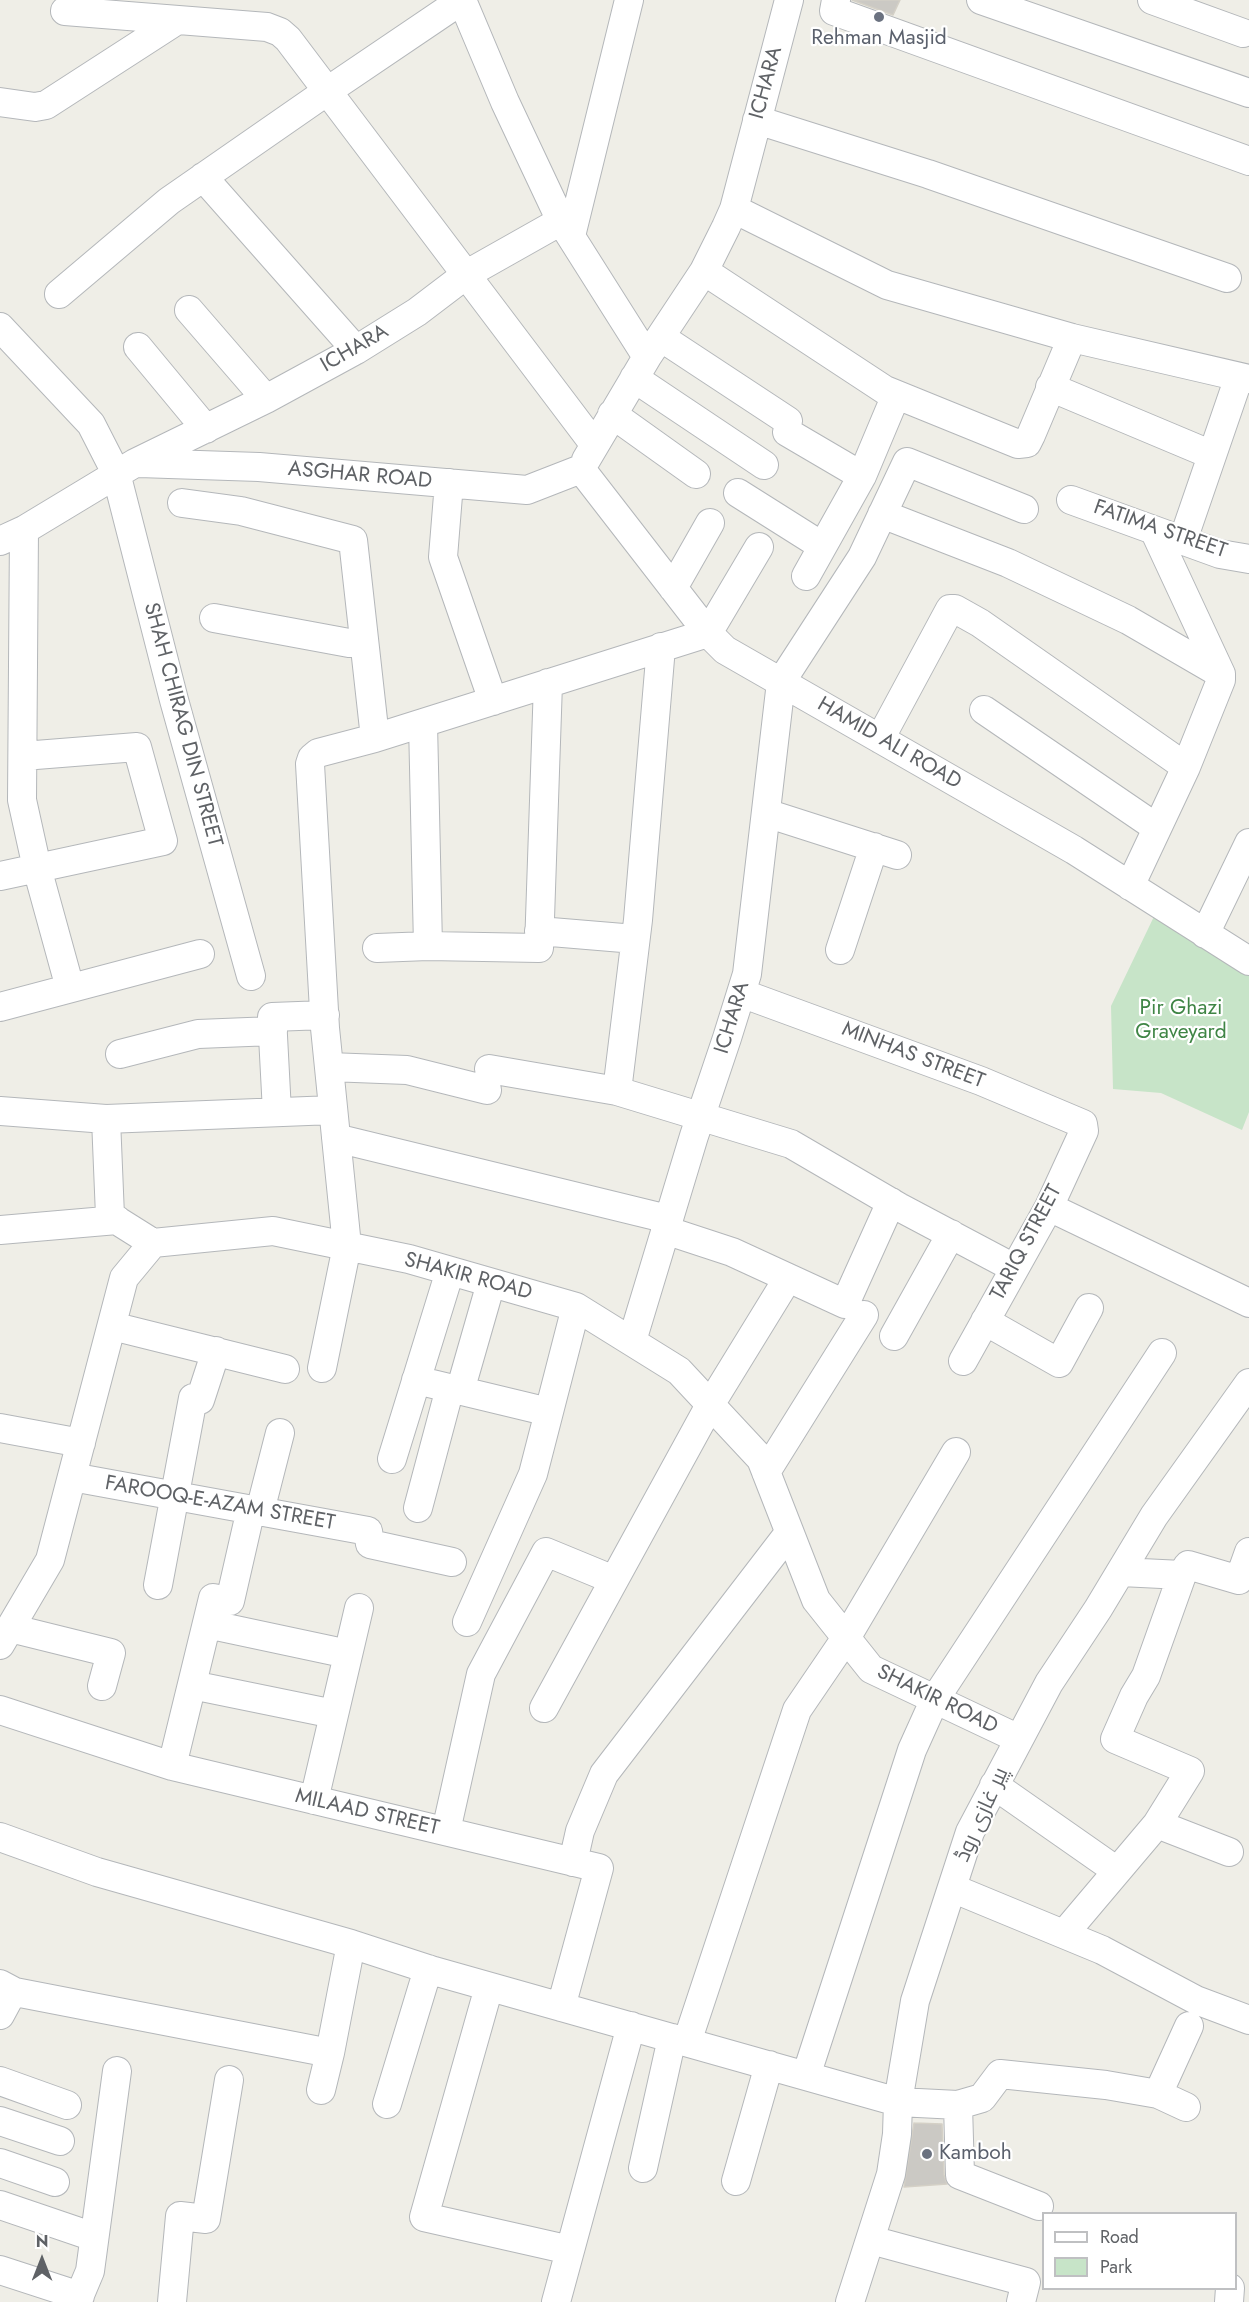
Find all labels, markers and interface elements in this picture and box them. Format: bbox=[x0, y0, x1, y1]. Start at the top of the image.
marker: Rehman Masjid bbox=[872, 10, 886, 24]
place label: Rehman Masjid bbox=[811, 26, 947, 52]
street label: ICHARA bbox=[745, 44, 789, 122]
street label: ICHARA bbox=[317, 320, 393, 378]
street label: ASGHAR ROAD bbox=[287, 457, 433, 495]
street label: FATIMA STREET bbox=[1090, 495, 1230, 565]
street label: SHAH CHIRAG DIN STREET bbox=[137, 600, 227, 850]
street label: HAMID ALI ROAD bbox=[812, 693, 966, 795]
street label: ICHARA bbox=[710, 979, 756, 1057]
park label: Pir Ghazi Graveyard bbox=[1135, 996, 1227, 1046]
street label: MINHAS STREET bbox=[838, 1017, 988, 1095]
street label: TARIQ STREET bbox=[986, 1181, 1068, 1305]
street label: SHAKIR ROAD bbox=[401, 1248, 535, 1306]
street label: FAROOQ-E-AZAM STREET bbox=[103, 1471, 337, 1537]
street label: SHAKIR ROAD bbox=[872, 1660, 1002, 1740]
street label: پیر غازی روڈ bbox=[951, 1764, 1015, 1866]
street label: MILAAD STREET bbox=[293, 1784, 441, 1842]
place label: Kamboh bbox=[939, 2141, 1012, 2167]
marker: Kamboh bbox=[920, 2147, 934, 2161]
legend bbox=[1042, 2212, 1237, 2290]
text: Road bbox=[1100, 2224, 1139, 2250]
north arrow bbox=[12, 2230, 72, 2290]
text: N bbox=[36, 2230, 48, 2253]
text: Park bbox=[1100, 2254, 1132, 2280]

